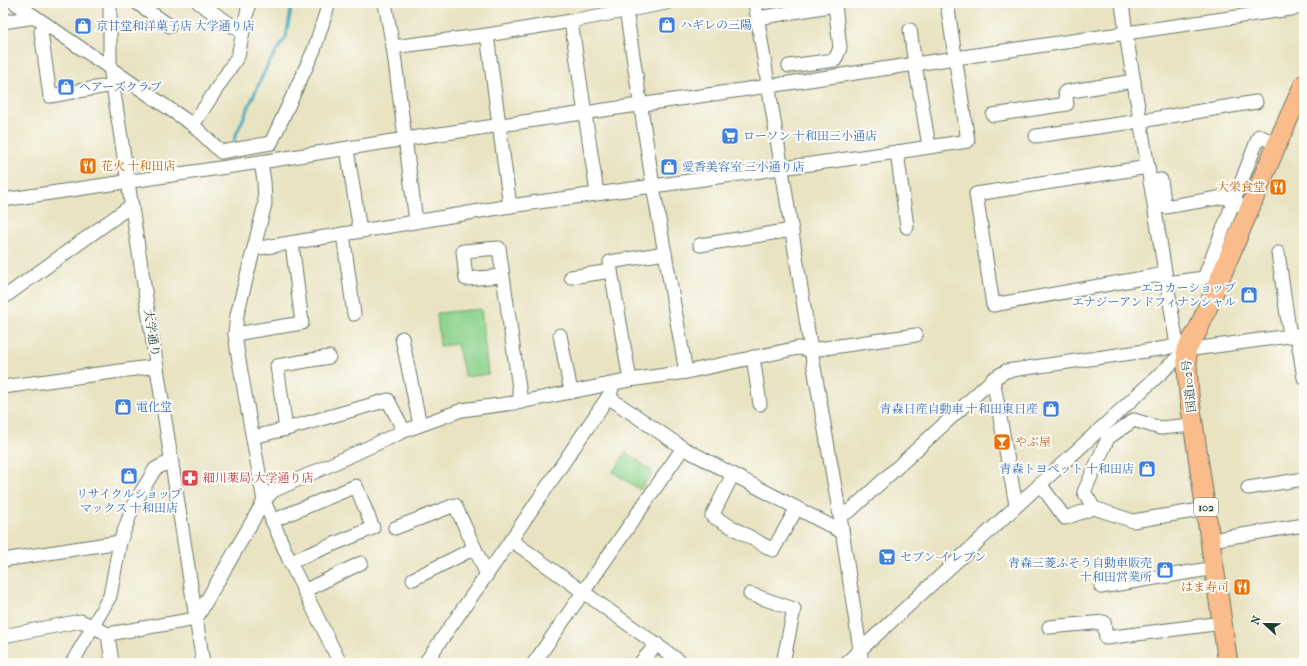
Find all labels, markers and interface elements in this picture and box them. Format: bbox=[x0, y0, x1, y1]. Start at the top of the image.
shop icon: ハギレの三陽 bbox=[657, 15, 677, 35]
shop icon: 京甘堂和洋菓子店 大学通り店 bbox=[73, 16, 93, 36]
place label: ハギレの三陽 bbox=[680, 18, 752, 32]
place label: 京甘堂和洋菓子店 大学通り店 bbox=[96, 19, 255, 33]
shop icon: ヘアーズクラブ bbox=[56, 77, 76, 97]
place label: ヘアーズクラブ bbox=[79, 80, 162, 94]
supermarket icon: ローソン 十和田三小通店 bbox=[720, 126, 740, 146]
place label: ローソン 十和田三小通店 bbox=[743, 129, 877, 143]
restaurant icon: 花火 十和田店 bbox=[78, 156, 98, 176]
shop icon: 愛香美容室 三小通り店 bbox=[659, 157, 679, 177]
place label: 花火 十和田店 bbox=[101, 159, 176, 173]
place label: 愛香美容室 三小通り店 bbox=[682, 160, 805, 174]
restaurant icon: 大栄食堂 bbox=[1268, 177, 1288, 197]
place label: 大栄食堂 bbox=[1217, 180, 1265, 194]
place label: エコカーショップ エナジーアンドフィナンシャル bbox=[1072, 281, 1236, 309]
shop icon: エコカーショップ エナジーアンドフィナンシャル bbox=[1239, 285, 1259, 305]
street label: 大学通り bbox=[141, 308, 163, 358]
street label: 国道102号 bbox=[1179, 359, 1199, 413]
shop icon: 電化堂 bbox=[113, 397, 133, 417]
shop icon: 青森日産自動車 十和田東日産 bbox=[1041, 399, 1061, 419]
place label: 電化堂 bbox=[136, 400, 172, 414]
place label: 青森日産自動車 十和田東日産 bbox=[879, 402, 1038, 416]
bar icon: やぶ屋 bbox=[992, 432, 1012, 452]
place label: やぶ屋 bbox=[1015, 435, 1051, 449]
shop icon: 青森トヨペット 十和田店 bbox=[1137, 459, 1157, 479]
place label: 青森トヨペット 十和田店 bbox=[999, 462, 1134, 476]
shop icon: リサイクルショップ マックス 十和田店 bbox=[119, 466, 139, 486]
pharmacy icon: 細川薬局 大学通り店 bbox=[180, 468, 200, 488]
place label: 細川薬局 大学通り店 bbox=[203, 471, 314, 485]
place label: リサイクルショップ マックス 十和田店 bbox=[76, 487, 182, 515]
road number: 102 bbox=[1194, 498, 1218, 516]
supermarket icon: セブン-イレブン bbox=[877, 547, 897, 567]
place label: セブン-イレブン bbox=[900, 550, 986, 564]
place label: 青森三菱ふそう自動車販売 十和田営業所 bbox=[1008, 556, 1152, 584]
shop icon: 青森三菱ふそう自動車販売 十和田営業所 bbox=[1155, 560, 1175, 580]
restaurant icon: はま寿司 bbox=[1232, 577, 1252, 597]
place label: はま寿司 bbox=[1181, 580, 1229, 594]
north arrow bbox=[1245, 604, 1285, 644]
text: N bbox=[1249, 614, 1264, 627]

